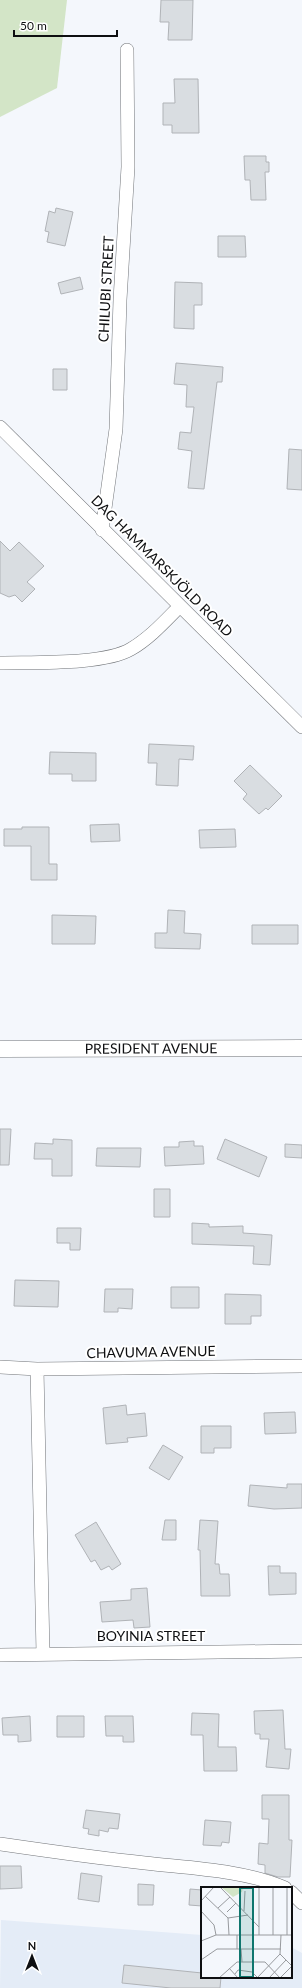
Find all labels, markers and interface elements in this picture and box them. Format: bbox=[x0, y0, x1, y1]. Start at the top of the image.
scale bar bbox=[14, 12, 117, 38]
text: 50 m bbox=[20, 18, 47, 33]
street label: CHILUBI STREET bbox=[94, 235, 117, 343]
street label: DAG HAMMARSKJÖLD ROAD bbox=[88, 491, 237, 640]
street label: PRESIDENT AVENUE bbox=[85, 1039, 217, 1057]
street label: CHAVUMA AVENUE bbox=[86, 1342, 216, 1361]
street label: BOYINIA STREET bbox=[97, 1627, 206, 1644]
inset map bbox=[201, 1887, 292, 1978]
north arrow bbox=[12, 1936, 52, 1976]
text: N bbox=[28, 1939, 36, 1952]

